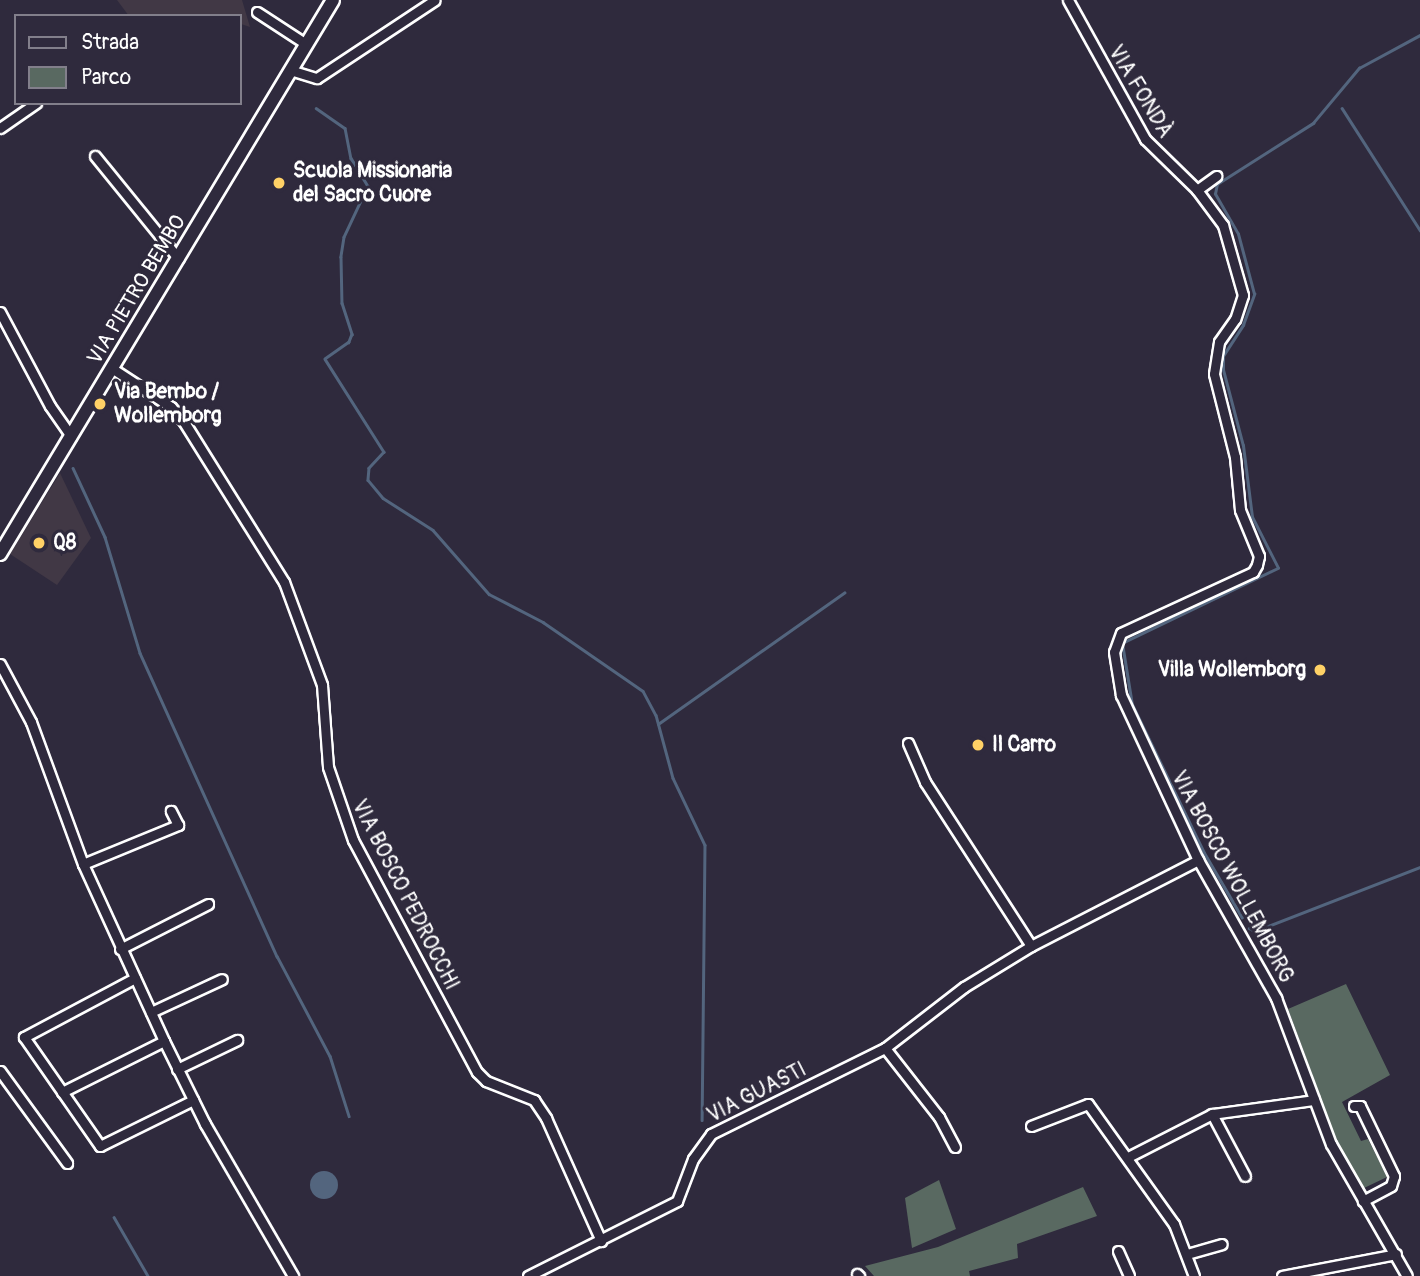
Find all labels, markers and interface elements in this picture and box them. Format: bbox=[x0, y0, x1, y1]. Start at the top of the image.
legend bbox=[14, 14, 242, 105]
text: Strada bbox=[81, 29, 139, 56]
street label: VIA FONDÀ bbox=[1102, 41, 1178, 143]
text: Parco bbox=[81, 64, 131, 91]
place label: Scuola Missionaria del Sacro Cuore bbox=[293, 158, 452, 208]
marker: Scuola Missionaria del Sacro Cuore bbox=[271, 175, 287, 191]
street label: VIA PIETRO BEMBO bbox=[82, 211, 192, 369]
place label: Via Bembo / Wollemborg bbox=[114, 379, 222, 429]
marker: Via Bembo / Wollemborg bbox=[92, 396, 108, 412]
place label: Q8 bbox=[53, 530, 76, 556]
marker: Q8 bbox=[31, 535, 47, 551]
place label: Villa Wollemborg bbox=[1158, 657, 1306, 683]
marker: Villa Wollemborg bbox=[1312, 662, 1328, 678]
place label: Il Carro bbox=[992, 732, 1056, 758]
marker: Il Carro bbox=[970, 737, 986, 753]
street label: VIA BOSCO WOLLEMBORG bbox=[1165, 767, 1299, 987]
street label: VIA BOSCO PEDROCCHI bbox=[346, 796, 464, 994]
street label: VIA GUASTI bbox=[703, 1057, 811, 1129]

